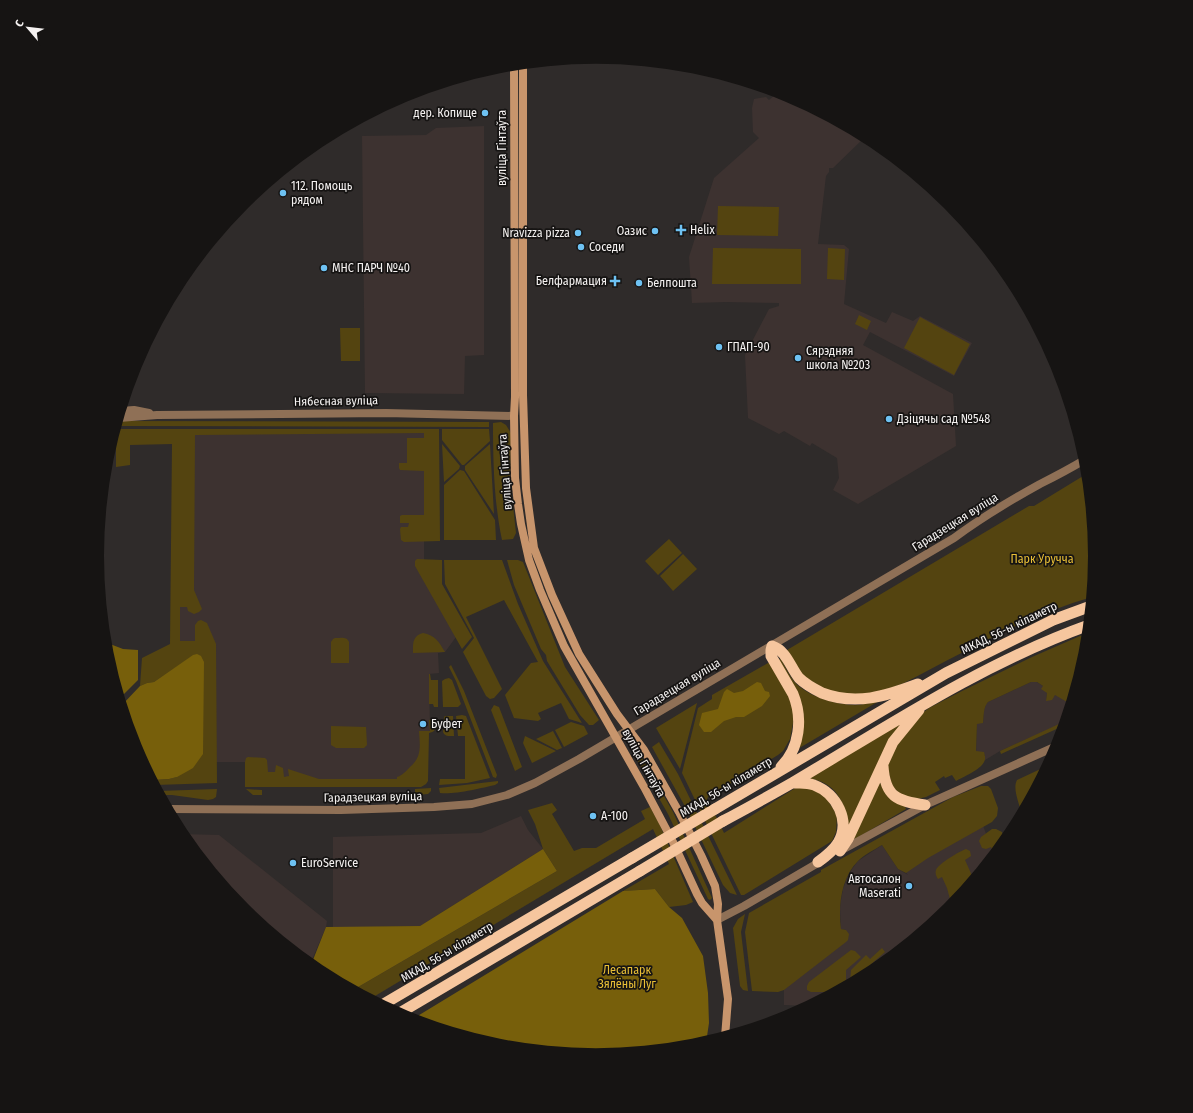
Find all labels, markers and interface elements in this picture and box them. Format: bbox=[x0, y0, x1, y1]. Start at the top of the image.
north arrow bbox=[8, 8, 48, 48]
text: С bbox=[13, 18, 27, 29]
place label: дер. Копище bbox=[414, 106, 477, 120]
marker: дер. Копище bbox=[480, 108, 490, 118]
street label: вуліца Гінтаўта bbox=[495, 110, 509, 186]
place label: 112. Помощь рядом bbox=[291, 179, 353, 207]
marker: 112. Помощь рядом bbox=[278, 188, 288, 198]
place label: Helix bbox=[690, 223, 715, 237]
place label: Оазис bbox=[617, 224, 647, 238]
marker: Helix bbox=[675, 224, 687, 236]
place label: Nravizza pizza bbox=[502, 226, 570, 240]
marker: Оазис bbox=[650, 226, 660, 236]
marker: Nravizza pizza bbox=[573, 228, 583, 238]
place label: Соседи bbox=[589, 240, 624, 254]
marker: Соседи bbox=[576, 242, 586, 252]
place label: МНС ПАРЧ №40 bbox=[332, 261, 410, 275]
marker: МНС ПАРЧ №40 bbox=[319, 263, 329, 273]
place label: Белфармация bbox=[536, 274, 607, 288]
marker: Белфармация bbox=[610, 276, 620, 286]
place label: Белпошта bbox=[647, 276, 697, 290]
marker: Белпошта bbox=[634, 278, 644, 288]
place label: ГПАП-90 bbox=[727, 340, 770, 354]
marker: ГПАП-90 bbox=[714, 342, 724, 352]
place label: Сярэдняя школа №203 bbox=[806, 344, 870, 372]
marker: Сярэдняя школа №203 bbox=[793, 353, 803, 363]
street label: Нябесная вуліца bbox=[294, 393, 378, 409]
place label: Дзіцячы сад №548 bbox=[896, 412, 990, 426]
marker: Дзіцячы сад №548 bbox=[884, 414, 894, 424]
street label: вуліца Гінтаўта bbox=[495, 433, 515, 510]
street label: Гарадзецкая вуліца bbox=[909, 490, 1001, 554]
park label: Парк Уручча bbox=[1010, 552, 1074, 566]
street label: МКАД, 56-ы кіламетр bbox=[959, 599, 1059, 657]
street label: Гарадзецкая вуліца bbox=[631, 656, 723, 718]
place label: Буфет bbox=[431, 717, 462, 731]
marker: Буфет bbox=[418, 719, 428, 729]
street label: вуліца Гінтаўта bbox=[619, 726, 669, 800]
street label: МКАД, 56-ы кіламетр bbox=[677, 754, 775, 820]
street label: Гарадзецкая вуліца bbox=[324, 789, 423, 805]
place label: A-100 bbox=[601, 809, 628, 823]
marker: A-100 bbox=[588, 811, 598, 821]
place label: EuroService bbox=[301, 856, 358, 870]
marker: EuroService bbox=[288, 858, 298, 868]
place label: Автосалон Maserati bbox=[848, 872, 901, 900]
marker: Автосалон Maserati bbox=[904, 881, 914, 891]
street label: МКАД, 56-ы кіламетр bbox=[398, 919, 496, 985]
park label: Лесапарк Зялёны Луг bbox=[598, 963, 656, 991]

